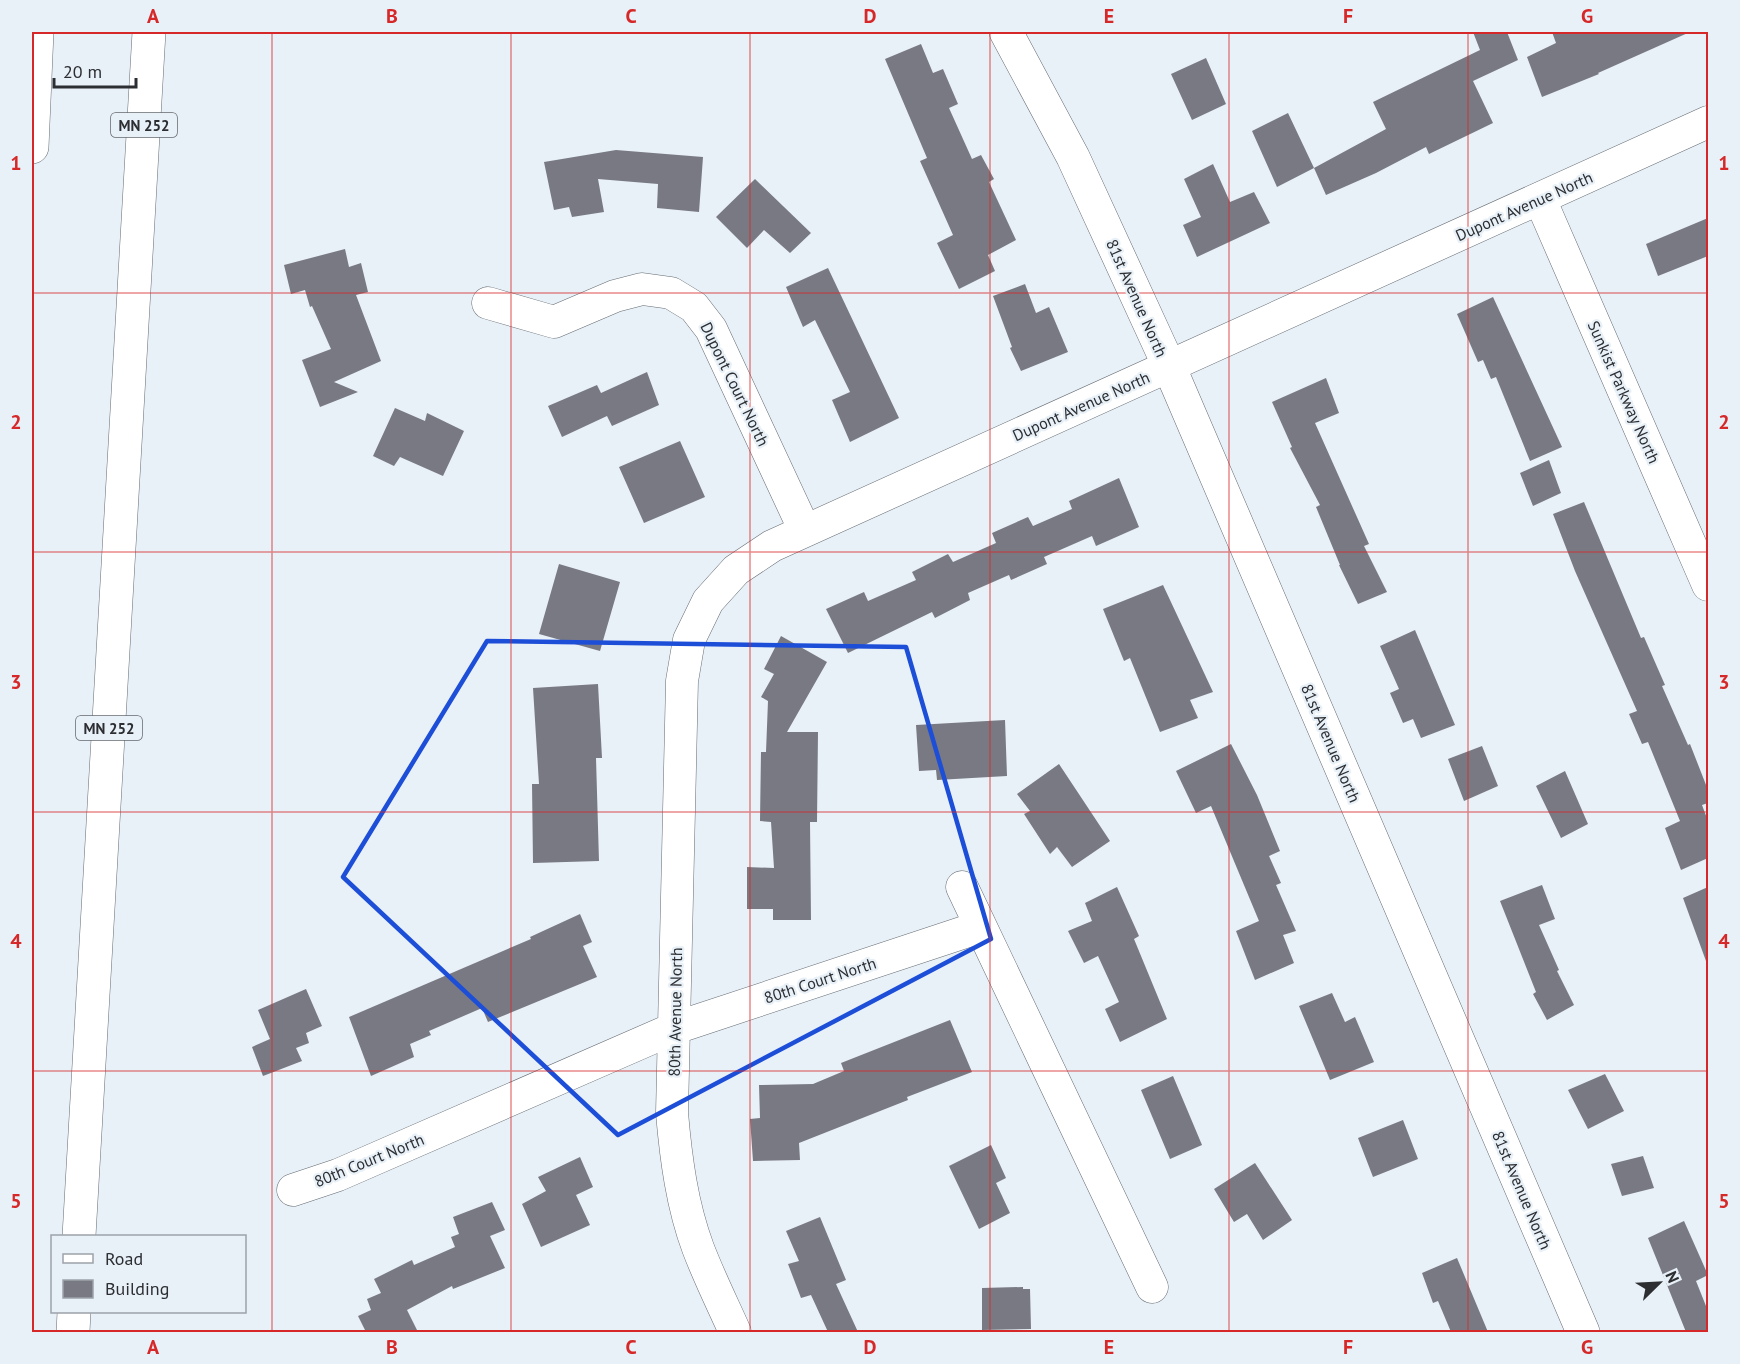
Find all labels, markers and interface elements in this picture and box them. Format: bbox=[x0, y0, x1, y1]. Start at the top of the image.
text: A bbox=[147, 3, 160, 29]
text: B bbox=[386, 3, 398, 29]
text: C bbox=[625, 3, 637, 29]
text: D bbox=[864, 3, 877, 29]
text: E bbox=[1104, 3, 1114, 29]
text: F bbox=[1343, 3, 1353, 29]
text: G bbox=[1581, 3, 1593, 29]
scale bar bbox=[54, 51, 136, 89]
text: 20 m bbox=[63, 60, 102, 83]
road number: MN 252 bbox=[111, 113, 177, 137]
text: 1 bbox=[10, 150, 22, 176]
text: 1 bbox=[1718, 150, 1730, 176]
street label: Dupont Avenue North bbox=[1452, 167, 1596, 245]
street label: 81st Avenue North bbox=[1102, 236, 1172, 360]
street label: Sunkist Parkway North bbox=[1584, 318, 1664, 466]
street label: Dupont Court North bbox=[696, 319, 774, 449]
street label: Dupont Avenue North bbox=[1009, 367, 1153, 445]
text: 2 bbox=[10, 409, 22, 435]
text: 2 bbox=[1718, 409, 1730, 435]
text: 3 bbox=[10, 669, 22, 695]
text: 3 bbox=[1718, 669, 1730, 695]
street label: 81st Avenue North bbox=[1297, 681, 1365, 805]
road number: MN 252 bbox=[76, 716, 142, 740]
text: 4 bbox=[10, 928, 22, 954]
text: 4 bbox=[1718, 928, 1730, 954]
street label: 80th Avenue North bbox=[664, 947, 686, 1077]
street label: 80th Court North bbox=[761, 952, 879, 1008]
street label: 81st Avenue North bbox=[1488, 1128, 1556, 1252]
street label: 80th Court North bbox=[311, 1129, 427, 1191]
text: 5 bbox=[10, 1188, 22, 1214]
text: 5 bbox=[1718, 1188, 1730, 1214]
legend bbox=[51, 1235, 246, 1313]
text: Road bbox=[105, 1247, 143, 1270]
north arrow bbox=[1629, 1253, 1689, 1313]
text: N bbox=[1661, 1268, 1684, 1286]
text: Building bbox=[105, 1277, 169, 1300]
text: A bbox=[147, 1334, 160, 1360]
text: B bbox=[386, 1334, 398, 1360]
text: C bbox=[625, 1334, 637, 1360]
text: D bbox=[864, 1334, 877, 1360]
text: E bbox=[1104, 1334, 1114, 1360]
text: F bbox=[1343, 1334, 1353, 1360]
text: G bbox=[1581, 1334, 1593, 1360]

